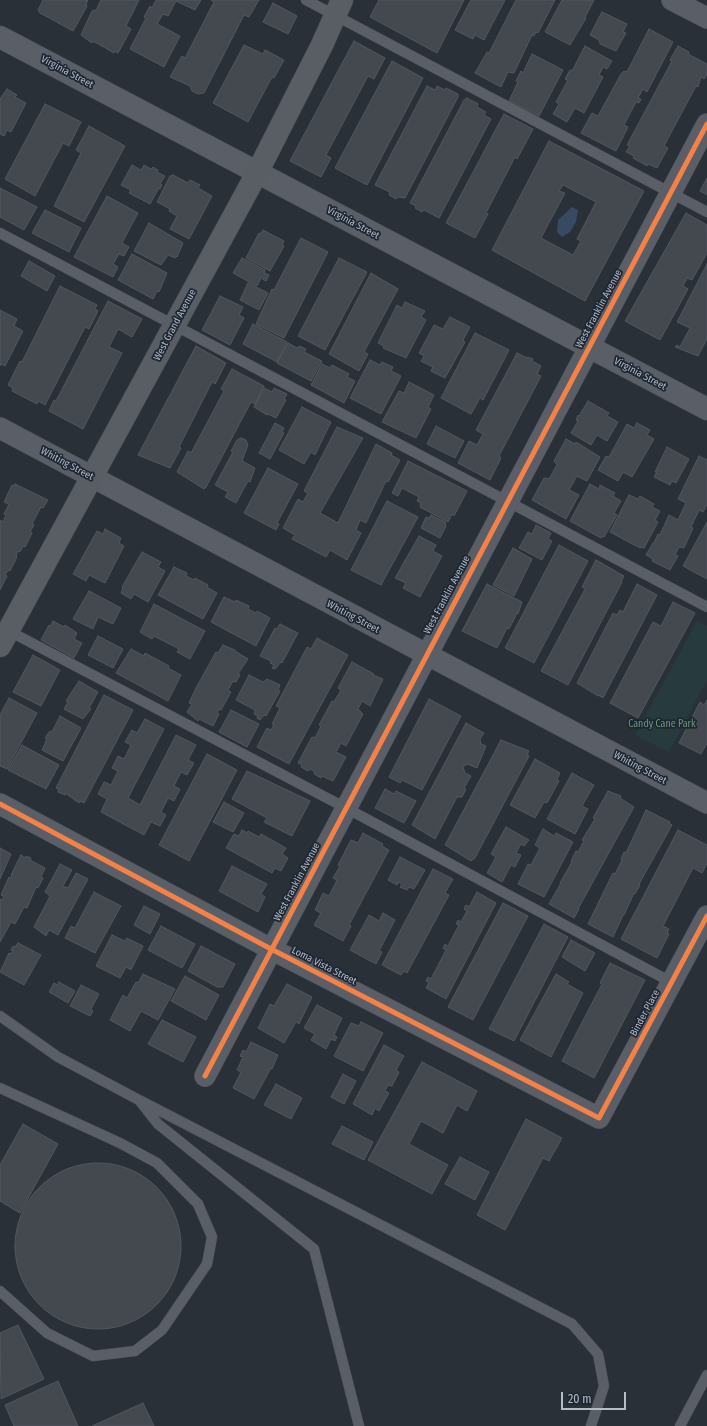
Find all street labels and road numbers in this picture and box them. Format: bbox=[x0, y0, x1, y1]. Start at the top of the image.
street label: Virginia Street bbox=[39, 53, 95, 91]
street label: Virginia Street bbox=[325, 204, 381, 242]
street label: West Franklin Avenue bbox=[573, 268, 625, 350]
street label: West Grand Avenue bbox=[151, 287, 199, 363]
street label: Virginia Street bbox=[612, 355, 668, 393]
street label: Whiting Street bbox=[39, 445, 95, 483]
street label: West Franklin Avenue bbox=[421, 554, 473, 636]
street label: Whiting Street bbox=[325, 598, 381, 636]
street label: Whiting Street bbox=[612, 749, 668, 787]
street label: West Franklin Avenue bbox=[271, 841, 323, 923]
street label: Loma Vista Street bbox=[289, 944, 359, 988]
street label: Binder Place bbox=[628, 988, 662, 1038]

